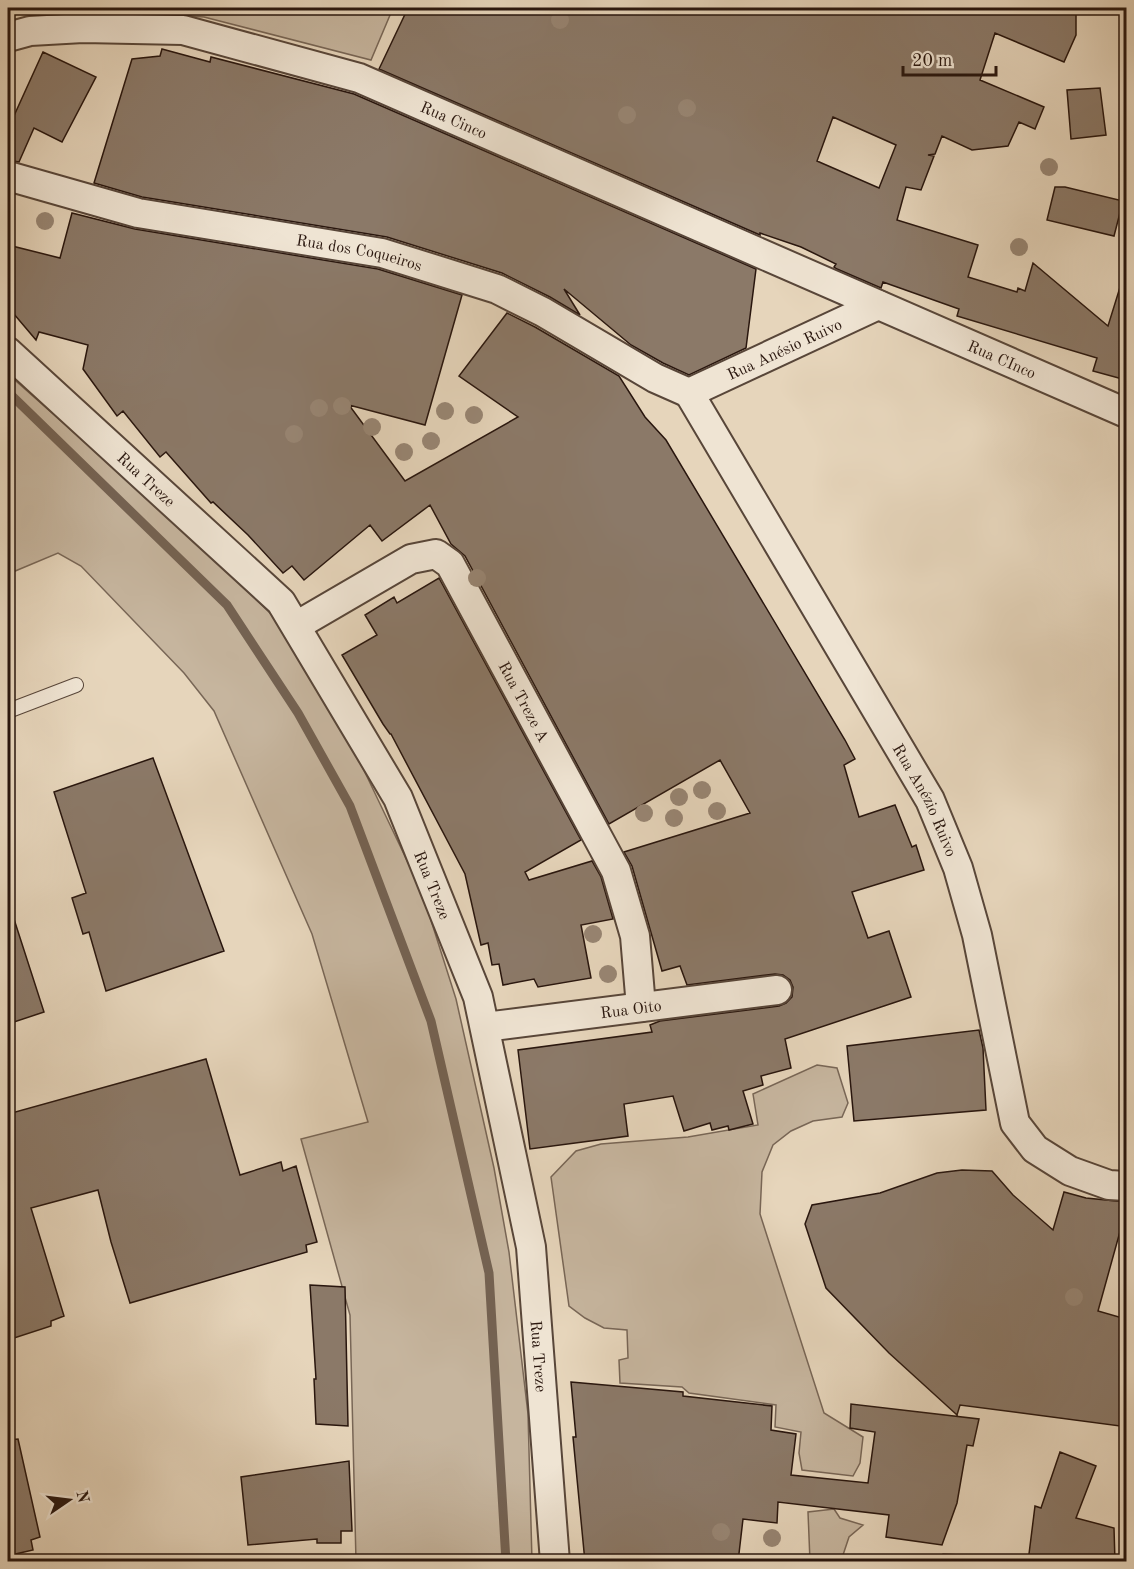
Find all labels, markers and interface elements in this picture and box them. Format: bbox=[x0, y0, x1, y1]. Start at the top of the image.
scale bar bbox=[903, 39, 996, 77]
text: 20 m bbox=[912, 52, 952, 70]
street label: Rua Cinco bbox=[417, 100, 489, 143]
street label: Rua dos Coqueiros bbox=[295, 233, 424, 275]
street label: Rua Anésio Ruivo bbox=[725, 317, 845, 384]
street label: Rua CInco bbox=[965, 339, 1038, 383]
street label: Rua Treze bbox=[113, 450, 177, 511]
street label: Rua Treze A bbox=[494, 659, 551, 745]
street label: Rua Anézio Ruivo bbox=[889, 742, 959, 860]
street label: Rua Treze bbox=[410, 849, 452, 922]
street label: Rua Oito bbox=[600, 999, 663, 1022]
street label: Rua Treze bbox=[527, 1320, 548, 1393]
north arrow bbox=[39, 1470, 99, 1530]
text: N bbox=[72, 1489, 91, 1505]

